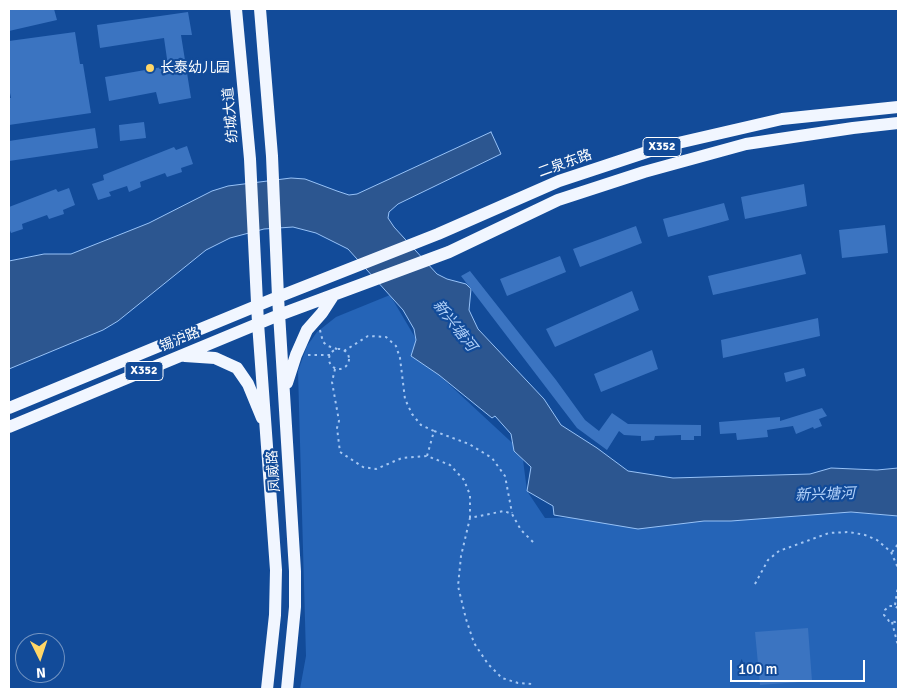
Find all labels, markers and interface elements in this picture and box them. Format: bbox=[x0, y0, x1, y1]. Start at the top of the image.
place label: 长泰幼儿园 bbox=[160, 60, 230, 76]
marker: 长泰幼儿园 bbox=[144, 62, 156, 74]
street label: 纺城大道 bbox=[220, 86, 242, 144]
road number: X352 bbox=[643, 138, 681, 156]
street label: 二泉东路 bbox=[536, 147, 594, 181]
water label: 新兴塘河 bbox=[428, 297, 480, 355]
street label: 锡沪路 bbox=[157, 324, 203, 356]
road number: X352 bbox=[125, 362, 163, 381]
street label: 凤威路 bbox=[264, 449, 284, 493]
water label: 新兴塘河 bbox=[795, 485, 855, 505]
north arrow bbox=[15, 633, 65, 683]
scale bar bbox=[732, 650, 867, 682]
text: 100 m bbox=[738, 660, 778, 678]
text: N bbox=[36, 664, 46, 681]

